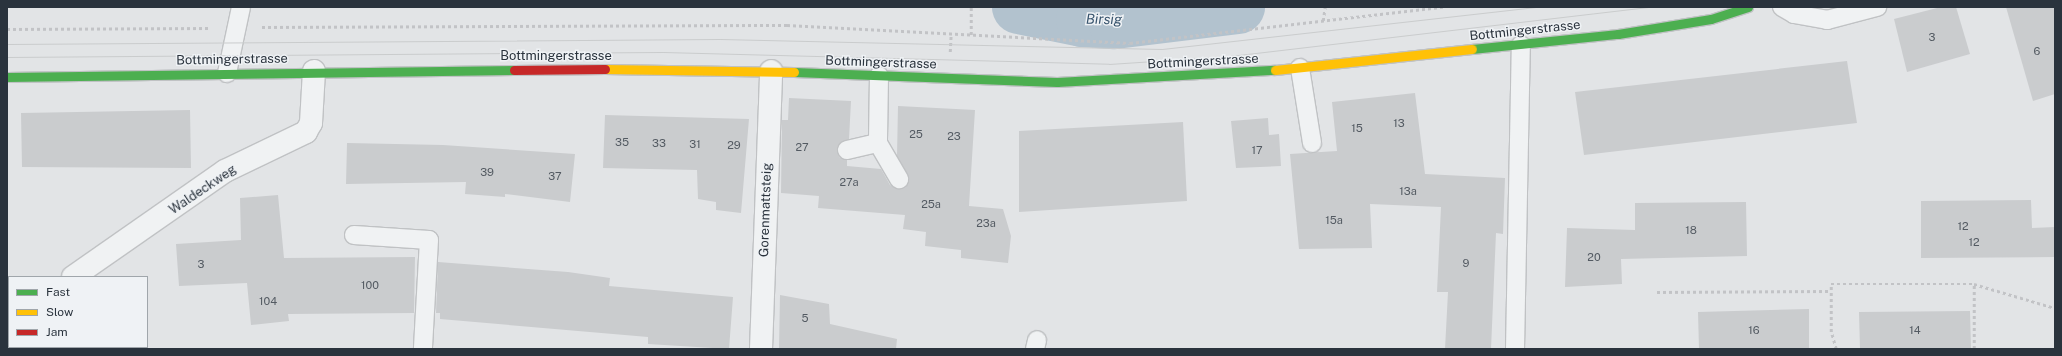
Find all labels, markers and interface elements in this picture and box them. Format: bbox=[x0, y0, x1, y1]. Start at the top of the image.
water label: Birsig bbox=[1086, 10, 1122, 28]
street label: Bottmingerstrasse bbox=[1469, 17, 1581, 45]
house number: 3 bbox=[1929, 30, 1935, 44]
house number: 6 bbox=[2034, 44, 2040, 58]
street label: Bottmingerstrasse bbox=[500, 48, 612, 64]
street label: Bottmingerstrasse bbox=[176, 51, 288, 69]
street label: Bottmingerstrasse bbox=[1147, 51, 1259, 73]
street label: Bottmingerstrasse bbox=[825, 53, 937, 73]
house number: 13 bbox=[1393, 116, 1405, 130]
house number: 15 bbox=[1351, 121, 1363, 135]
house number: 25 bbox=[909, 127, 923, 141]
house number: 23 bbox=[947, 129, 961, 143]
house number: 35 bbox=[615, 135, 629, 149]
house number: 33 bbox=[652, 136, 666, 150]
house number: 31 bbox=[689, 137, 701, 151]
house number: 29 bbox=[727, 138, 741, 152]
house number: 27 bbox=[795, 140, 809, 154]
house number: 17 bbox=[1251, 143, 1263, 157]
street label: Waldeckweg bbox=[166, 162, 240, 218]
street label: Gorenmattsteig bbox=[757, 163, 775, 257]
house number: 39 bbox=[480, 165, 494, 179]
house number: 37 bbox=[548, 169, 562, 183]
house number: 27a bbox=[839, 175, 859, 189]
house number: 13a bbox=[1399, 184, 1417, 198]
house number: 25a bbox=[921, 197, 941, 211]
house number: 15a bbox=[1325, 213, 1343, 227]
house number: 23a bbox=[976, 216, 996, 230]
house number: 12 bbox=[1957, 219, 1969, 233]
house number: 18 bbox=[1685, 223, 1697, 237]
house number: 12 bbox=[1968, 235, 1980, 249]
house number: 20 bbox=[1587, 250, 1601, 264]
house number: 9 bbox=[1463, 256, 1469, 270]
house number: 3 bbox=[198, 257, 204, 271]
legend bbox=[8, 276, 148, 348]
house number: 100 bbox=[361, 278, 379, 292]
text: Fast bbox=[46, 285, 70, 299]
house number: 104 bbox=[259, 294, 277, 308]
text: Slow bbox=[46, 305, 73, 319]
house number: 5 bbox=[801, 311, 809, 325]
house number: 16 bbox=[1748, 323, 1760, 337]
house number: 14 bbox=[1909, 323, 1921, 337]
text: Jam bbox=[46, 325, 68, 339]

